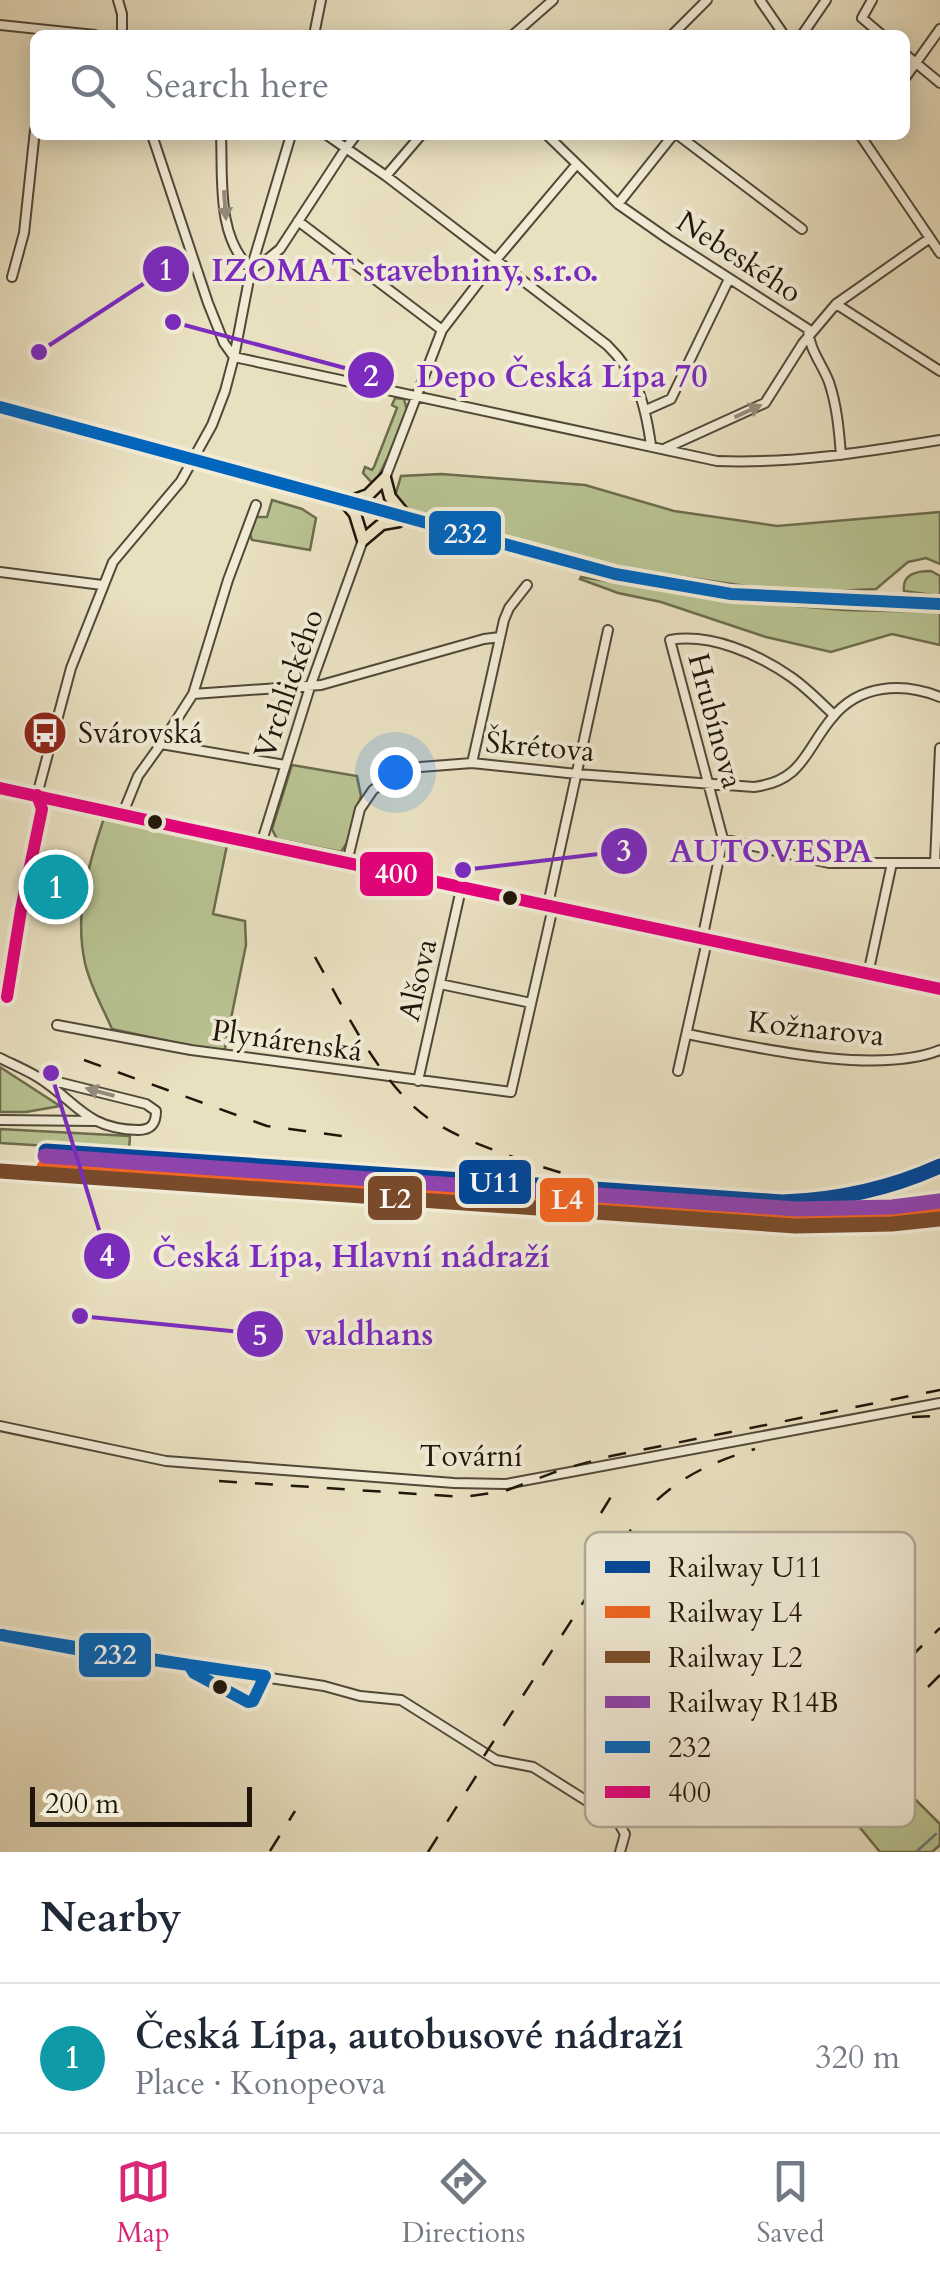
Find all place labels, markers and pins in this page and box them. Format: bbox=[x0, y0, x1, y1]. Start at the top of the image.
callout: IZOMAT stavebniny, s.r.o. bbox=[141, 238, 619, 300]
callout: Depo Česká Lípa 70 bbox=[346, 344, 727, 406]
bus stop icon: Svárovská bbox=[22, 710, 68, 756]
place label: Svárovská bbox=[78, 713, 203, 754]
unlabelled marker bbox=[145, 812, 165, 832]
callout: AUTOVESPA bbox=[599, 820, 893, 882]
pin: 1 bbox=[23, 850, 88, 924]
unlabelled marker bbox=[500, 888, 520, 908]
callout: Česká Lípa, Hlavní nádraží bbox=[82, 1225, 570, 1287]
callout: valdhans bbox=[235, 1303, 454, 1365]
unlabelled marker bbox=[210, 1677, 230, 1697]

